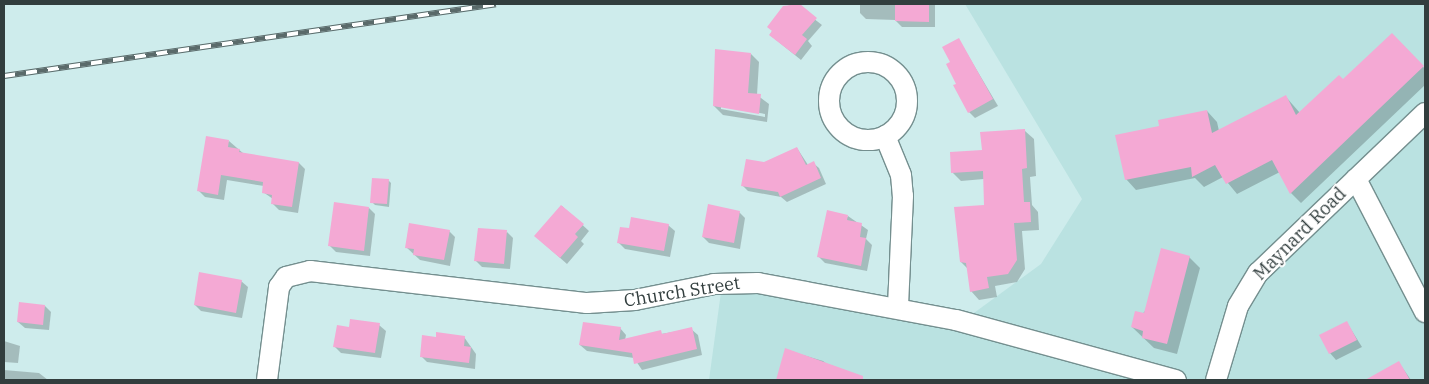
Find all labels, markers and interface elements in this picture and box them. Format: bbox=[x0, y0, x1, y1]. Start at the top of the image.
street label: Maynard Road bbox=[1249, 183, 1351, 285]
street label: Church Street bbox=[622, 272, 742, 312]

